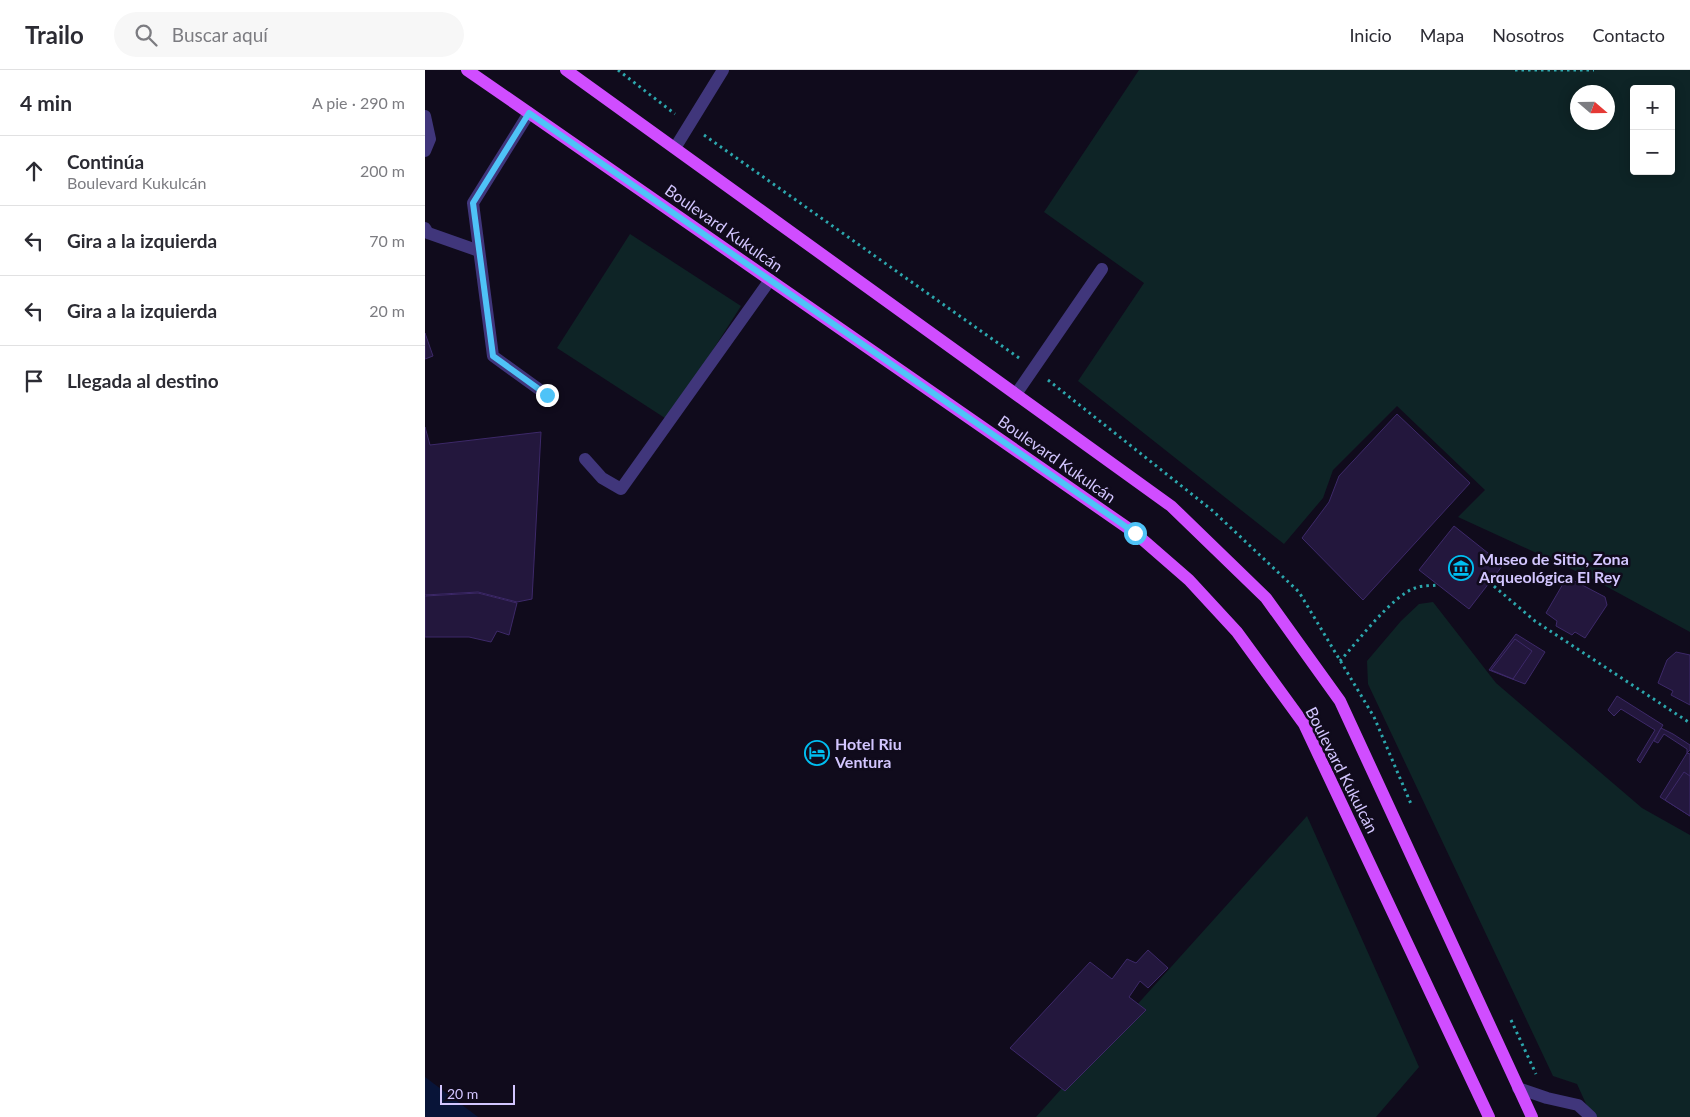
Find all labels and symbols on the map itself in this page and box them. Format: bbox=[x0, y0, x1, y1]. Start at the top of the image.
north arrow bbox=[1570, 85, 1615, 130]
street label: Boulevard Kukulcán bbox=[662, 180, 787, 275]
route end bbox=[536, 384, 559, 407]
street label: Boulevard Kukulcán bbox=[995, 411, 1120, 506]
route start bbox=[1124, 522, 1147, 545]
place label: Museo de Sitio, Zona Arqueológica El Rey bbox=[1478, 549, 1629, 586]
museum icon: Museo de Sitio, Zona Arqueológica El Rey bbox=[1448, 555, 1474, 581]
street label: Boulevard Kukulcán bbox=[1302, 703, 1383, 836]
place label: Hotel Riu Ventura bbox=[834, 734, 902, 771]
hotel icon: Hotel Riu Ventura bbox=[804, 740, 830, 766]
scale bar bbox=[440, 1082, 515, 1105]

